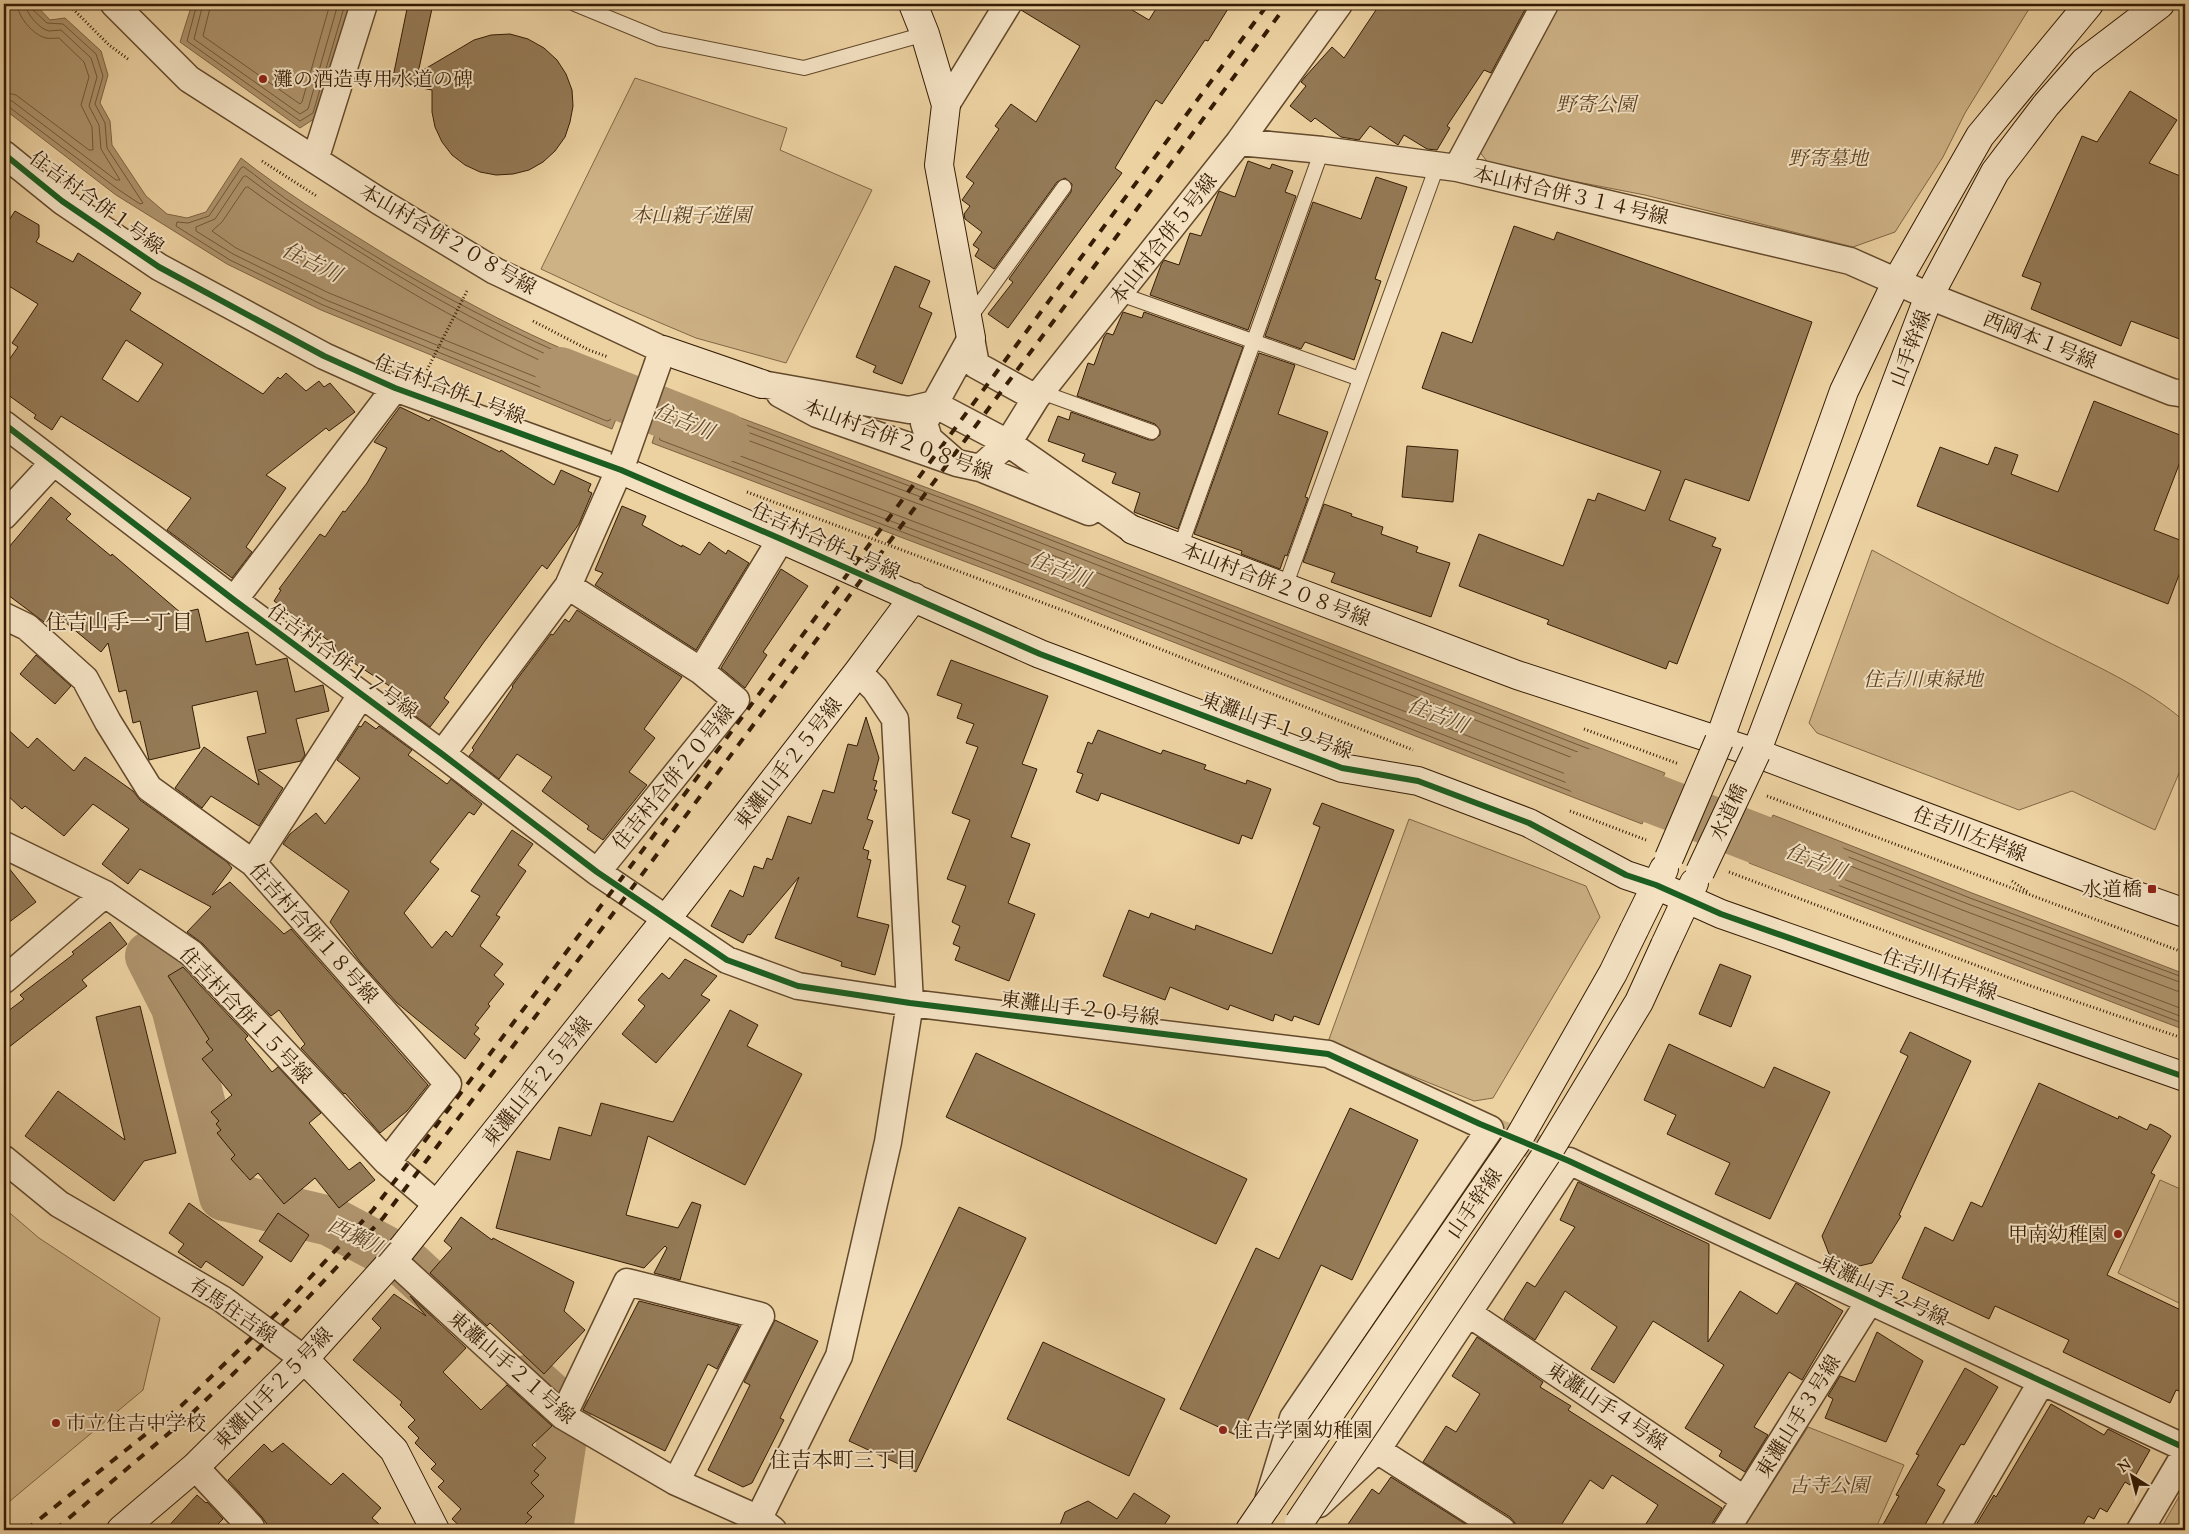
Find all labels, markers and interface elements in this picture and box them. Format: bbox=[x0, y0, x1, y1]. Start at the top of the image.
place label: 灘の酒造専用水道の碑 bbox=[273, 67, 473, 96]
marker: 灘の酒造専用水道の碑 bbox=[257, 73, 269, 85]
park label: 野寄公園 bbox=[1556, 92, 1639, 121]
street label: 住吉村合併１号線 bbox=[22, 145, 169, 263]
park label: 野寄墓地 bbox=[1788, 146, 1870, 175]
street label: 本山村合併３１４号線 bbox=[1470, 161, 1671, 234]
street label: 本山村合併５号線 bbox=[1104, 169, 1226, 313]
street label: 本山村合併２０８号線 bbox=[353, 179, 541, 304]
park label: 本山親子遊園 bbox=[631, 203, 754, 232]
water label: 住吉川 bbox=[276, 237, 348, 292]
street label: 山手幹線 bbox=[1884, 306, 1940, 391]
street label: 西岡本１号線 bbox=[1978, 306, 2100, 378]
street label: 住吉村合併１号線 bbox=[369, 349, 529, 434]
street label: 本山村合併２０８号線 bbox=[798, 394, 996, 489]
water label: 住吉川 bbox=[648, 397, 720, 449]
street label: 住吉村合併１号線 bbox=[746, 497, 904, 589]
street label: 本山村合併２０８号線 bbox=[1177, 537, 1374, 636]
water label: 住吉川 bbox=[1024, 546, 1096, 597]
street label: 住吉村合併１７号線 bbox=[260, 598, 423, 728]
district label: 住吉山手一丁目 bbox=[46, 609, 193, 639]
park label: 住吉川東緑地 bbox=[1863, 667, 1985, 696]
street label: 東灘山手１９号線 bbox=[1196, 686, 1356, 768]
water label: 住吉川 bbox=[1402, 692, 1474, 743]
street label: 東灘山手２５号線 bbox=[729, 693, 851, 837]
street label: 住吉村合併２０号線 bbox=[607, 700, 743, 858]
street label: 水道橋 bbox=[1704, 780, 1756, 846]
street label: 住吉川左岸線 bbox=[1908, 801, 2030, 871]
water label: 住吉川 bbox=[1780, 838, 1852, 889]
street label: 住吉村合併１８号線 bbox=[241, 858, 383, 1011]
place label: 水道橋 bbox=[2082, 877, 2142, 906]
marker: 水道橋 bbox=[2146, 883, 2158, 895]
street label: 住吉村合併１５号線 bbox=[171, 942, 317, 1092]
street label: 住吉川右岸線 bbox=[1878, 943, 2001, 1010]
street label: 東灘山手２０号線 bbox=[999, 986, 1161, 1035]
street label: 東灘山手２５号線 bbox=[477, 1011, 601, 1154]
street label: 山手幹線 bbox=[1441, 1163, 1511, 1246]
water label: 西獺川 bbox=[322, 1212, 394, 1267]
place label: 甲南幼稚園 bbox=[2008, 1222, 2108, 1251]
marker: 甲南幼稚園 bbox=[2112, 1228, 2124, 1240]
street label: 東灘山手２号線 bbox=[1813, 1250, 1953, 1335]
street label: 有馬住吉線 bbox=[182, 1272, 281, 1352]
street label: 東灘山手２１号線 bbox=[440, 1305, 580, 1432]
street label: 東灘山手２５号線 bbox=[209, 1322, 341, 1457]
street label: 東灘山手３号線 bbox=[1751, 1350, 1850, 1484]
street label: 東灘山手４号線 bbox=[1539, 1357, 1672, 1459]
place label: 市立住吉中学校 bbox=[66, 1411, 206, 1440]
marker: 市立住吉中学校 bbox=[50, 1417, 62, 1429]
place label: 住吉学園幼稚園 bbox=[1233, 1418, 1373, 1447]
marker: 住吉学園幼稚園 bbox=[1217, 1424, 1229, 1436]
district label: 住吉本町三丁目 bbox=[770, 1447, 917, 1477]
north arrow bbox=[2106, 1452, 2156, 1502]
text: N bbox=[2115, 1456, 2136, 1478]
park label: 古寺公園 bbox=[1789, 1473, 1872, 1502]

